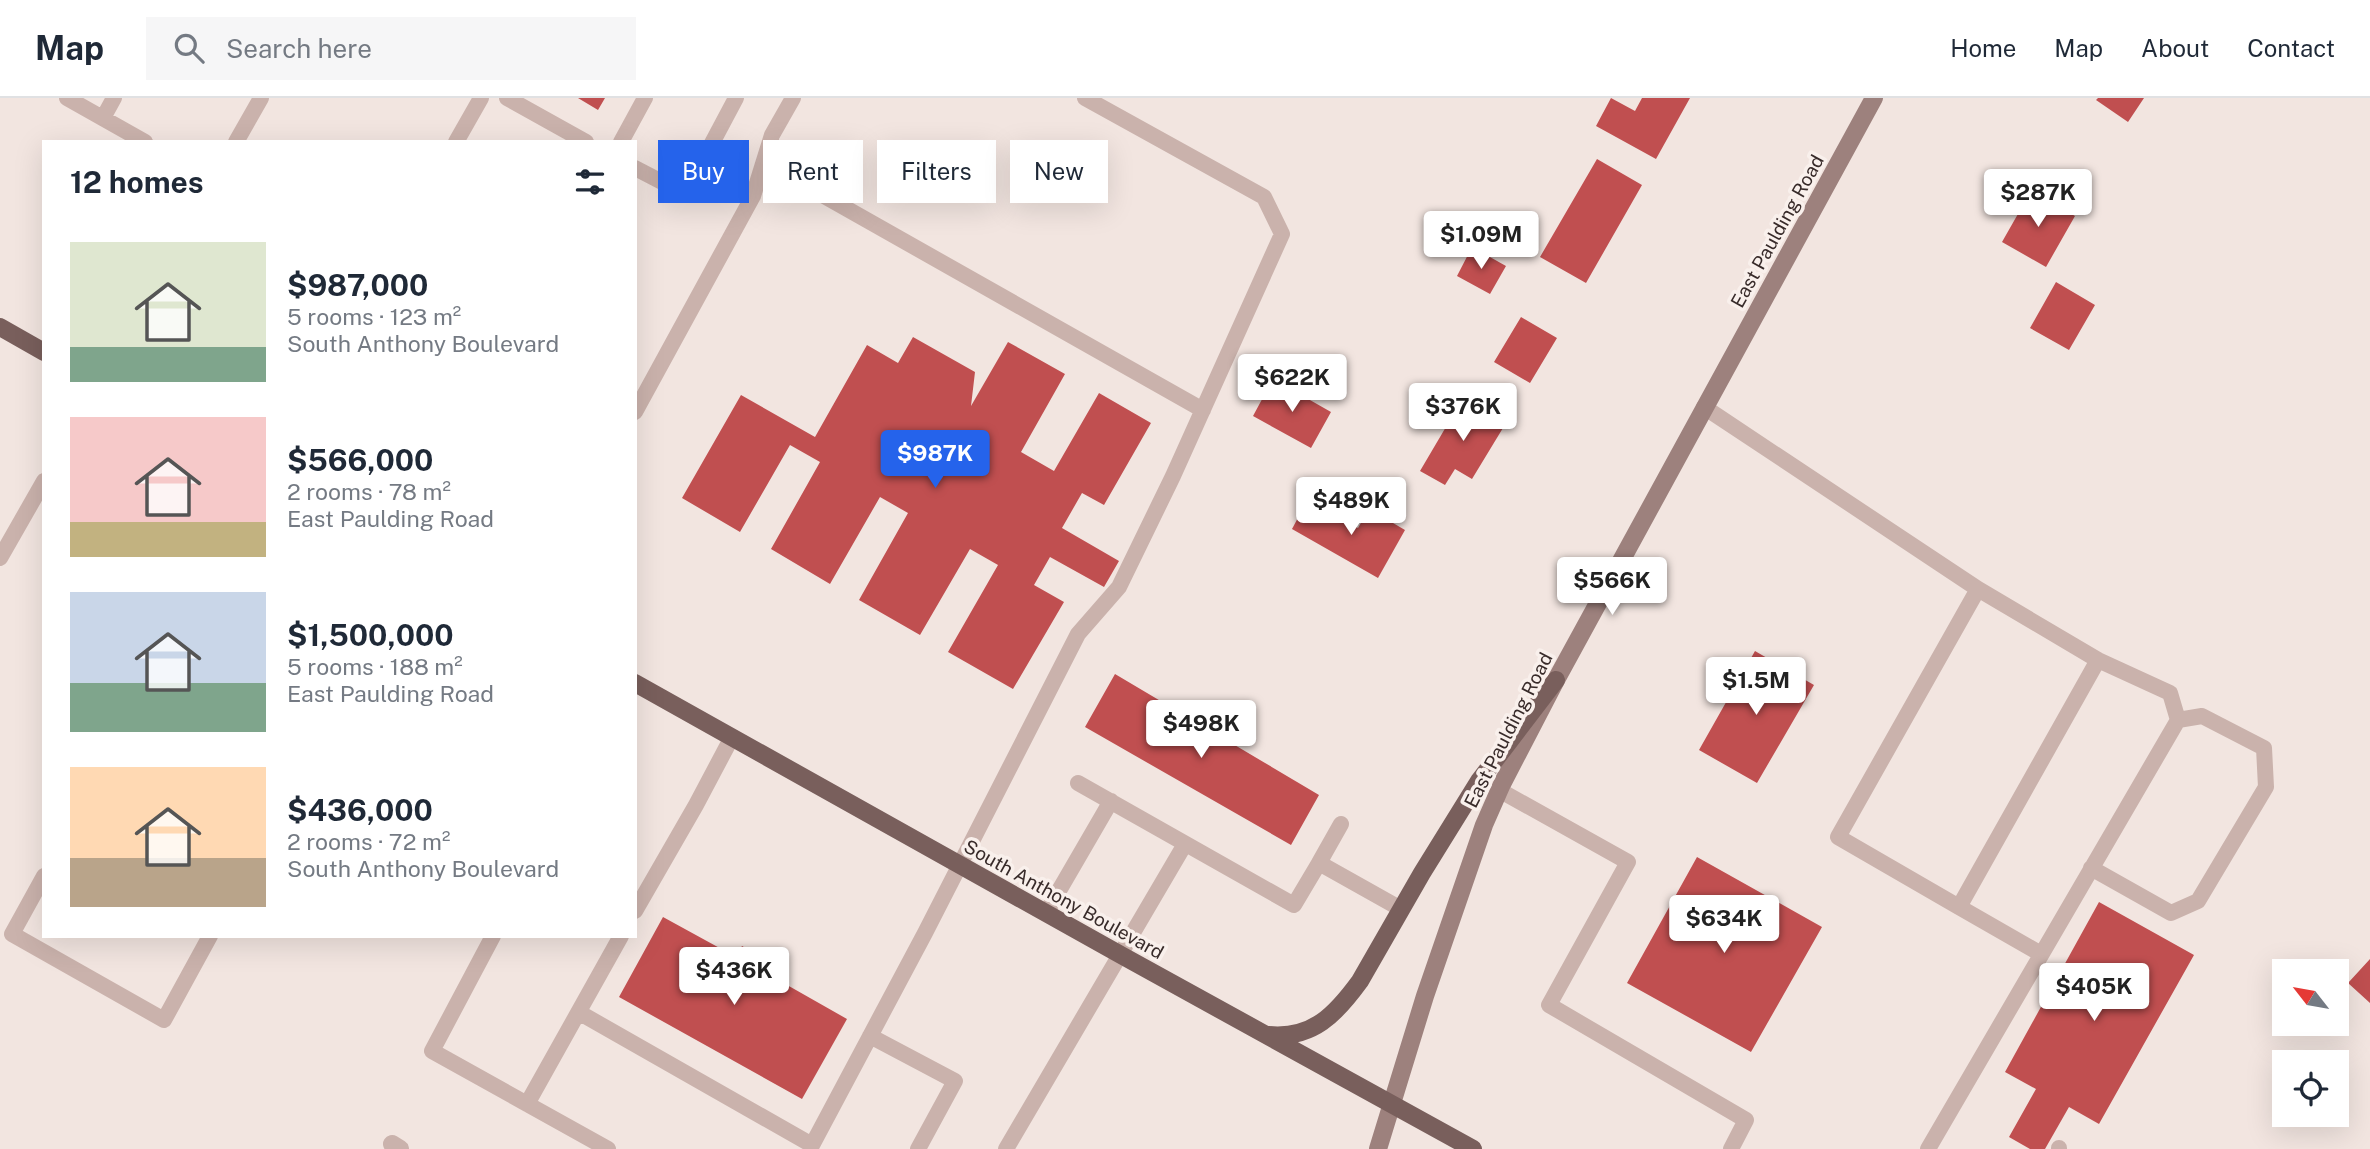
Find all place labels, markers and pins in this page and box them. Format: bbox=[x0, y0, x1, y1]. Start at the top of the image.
pin: $287K bbox=[1989, 170, 2087, 229]
pin: $1.09M bbox=[1424, 212, 1538, 271]
pin: $622K bbox=[1243, 354, 1341, 414]
pin: $376K bbox=[1414, 384, 1512, 443]
pin: $987K bbox=[886, 430, 984, 490]
pin: $489K bbox=[1302, 478, 1400, 537]
pin: $566K bbox=[1563, 558, 1661, 617]
pin: $1.5M bbox=[1707, 658, 1805, 717]
pin: $498K bbox=[1152, 700, 1250, 760]
pin: $634K bbox=[1675, 896, 1773, 955]
pin: $436K bbox=[685, 948, 783, 1007]
pin: $405K bbox=[2045, 964, 2143, 1023]

